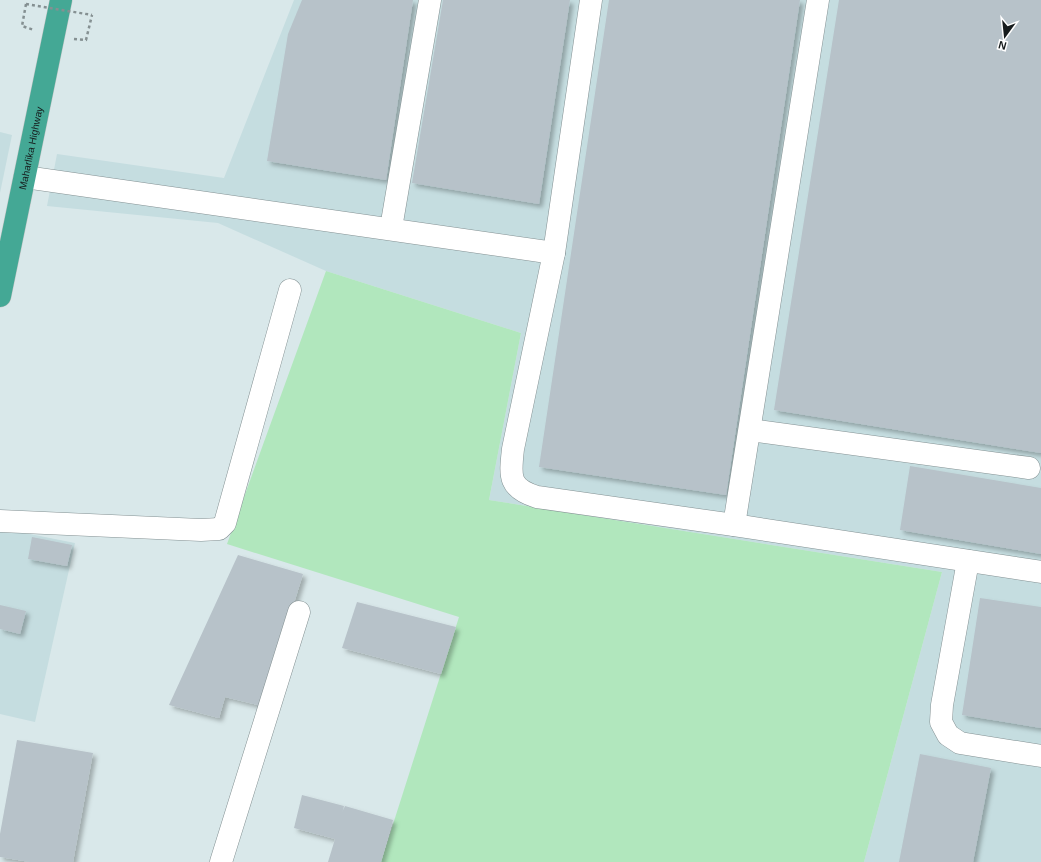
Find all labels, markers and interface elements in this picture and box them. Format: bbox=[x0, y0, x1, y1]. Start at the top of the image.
north arrow bbox=[985, 16, 1025, 56]
text: N bbox=[997, 39, 1008, 52]
street label: Maharlika Highway bbox=[17, 106, 45, 191]

